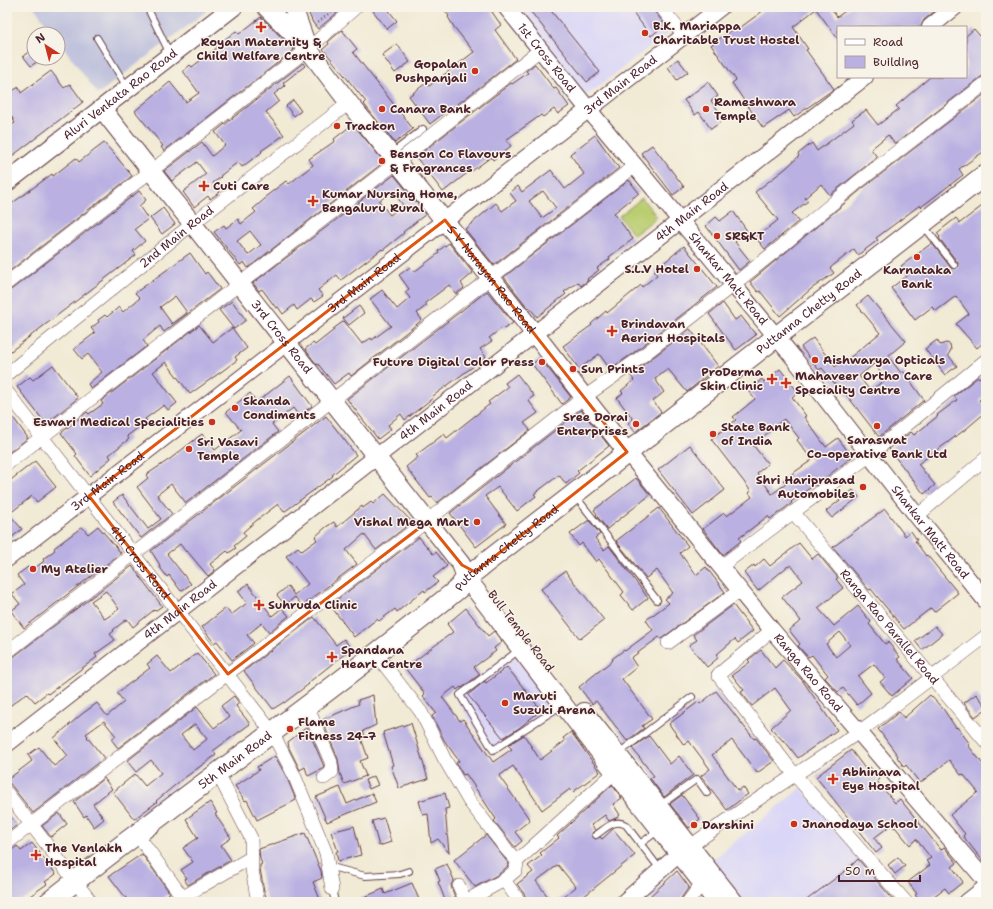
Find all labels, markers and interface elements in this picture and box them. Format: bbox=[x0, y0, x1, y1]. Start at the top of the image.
place label: B.K. Mariappa Charitable Trust Hostel bbox=[653, 18, 799, 48]
street label: 1st Cross Road bbox=[514, 20, 580, 96]
marker: Royan Maternity & Child Welfare Centre bbox=[255, 21, 267, 33]
north arrow bbox=[26, 26, 66, 66]
legend bbox=[837, 26, 967, 78]
marker: B.K. Mariappa Charitable Trust Hostel bbox=[640, 28, 650, 38]
text: N bbox=[32, 30, 49, 47]
place label: Royan Maternity & Child Welfare Centre bbox=[197, 34, 325, 64]
text: Road bbox=[873, 34, 904, 50]
street label: Aluri Venkata Rao Road bbox=[60, 45, 181, 144]
street label: 3rd Main Road bbox=[580, 51, 660, 118]
text: Building bbox=[873, 54, 919, 70]
place label: Gopalan Pushpanjali bbox=[395, 56, 467, 86]
marker: Gopalan Pushpanjali bbox=[470, 66, 480, 76]
place label: Rameshwara Temple bbox=[714, 94, 797, 124]
place label: Canara Bank bbox=[390, 101, 471, 117]
marker: Canara Bank bbox=[377, 104, 387, 114]
marker: Rameshwara Temple bbox=[701, 104, 711, 114]
place label: Trackon bbox=[345, 118, 395, 134]
marker: Trackon bbox=[332, 121, 342, 131]
place label: Benson Co Flavours & Fragrances bbox=[390, 146, 511, 176]
marker: Benson Co Flavours & Fragrances bbox=[377, 156, 387, 166]
place label: Cuti Care bbox=[213, 178, 270, 194]
street label: 4th Main Road bbox=[652, 178, 732, 245]
marker: Cuti Care bbox=[198, 180, 210, 192]
place label: Kumar Nursing Home, Bengaluru Rural bbox=[322, 186, 457, 216]
marker: Kumar Nursing Home, Bengaluru Rural bbox=[307, 195, 319, 207]
street label: 2nd Main Road bbox=[136, 202, 217, 271]
street label: S V Narayan Rao Road bbox=[443, 222, 540, 337]
place label: SR&KT bbox=[725, 228, 765, 244]
street label: Shankar Matt Road bbox=[685, 229, 772, 329]
marker: SR&KT bbox=[712, 231, 722, 241]
street label: 3rd Main Road bbox=[324, 249, 404, 317]
marker: Karnataka Bank bbox=[912, 252, 922, 262]
place label: S.L.V Hotel bbox=[624, 261, 689, 277]
place label: Karnataka Bank bbox=[883, 262, 952, 292]
marker: S.L.V Hotel bbox=[692, 264, 702, 274]
street label: Puttanna Chetty Road bbox=[753, 265, 865, 358]
street label: 3rd Cross Road bbox=[247, 296, 316, 377]
place label: Brindavan Aerion Hospitals bbox=[621, 316, 725, 346]
marker: Brindavan Aerion Hospitals bbox=[606, 325, 618, 337]
place label: Aishwarya Opticals bbox=[823, 352, 945, 368]
place label: Future Digital Color Press bbox=[373, 354, 534, 370]
marker: Aishwarya Opticals bbox=[810, 355, 820, 365]
marker: Future Digital Color Press bbox=[537, 357, 547, 367]
place label: Sun Prints bbox=[581, 361, 645, 377]
marker: Sun Prints bbox=[568, 364, 578, 374]
place label: ProDerma Skin Clinic bbox=[700, 364, 764, 394]
place label: Mahaveer Ortho Care Speciality Centre bbox=[795, 368, 932, 398]
marker: ProDerma Skin Clinic bbox=[766, 373, 778, 385]
street label: 4th Main Road bbox=[396, 377, 476, 444]
marker: Mahaveer Ortho Care Speciality Centre bbox=[780, 377, 792, 389]
place label: Skanda Condiments bbox=[243, 393, 316, 423]
marker: Skanda Condiments bbox=[230, 403, 240, 413]
place label: Sree Dorai Enterprises bbox=[556, 409, 628, 439]
place label: Eswari Medical Specialities bbox=[33, 414, 204, 430]
marker: Eswari Medical Specialities bbox=[207, 417, 217, 427]
marker: Sree Dorai Enterprises bbox=[631, 419, 641, 429]
place label: State Bank of India bbox=[721, 419, 790, 449]
marker: Saraswat Co-operative Bank Ltd bbox=[872, 421, 882, 431]
marker: State Bank of India bbox=[708, 429, 718, 439]
place label: Saraswat Co-operative Bank Ltd bbox=[807, 432, 947, 462]
place label: Sri Vasavi Temple bbox=[197, 434, 258, 464]
marker: Sri Vasavi Temple bbox=[184, 444, 194, 454]
street label: 3rd Main Road bbox=[67, 448, 148, 515]
place label: Shri Hariprasad Automobiles bbox=[756, 472, 855, 502]
marker: Shri Hariprasad Automobiles bbox=[858, 482, 868, 492]
street label: Shankar Matt Road bbox=[888, 482, 973, 582]
street label: Puttanna Chetty Road bbox=[451, 501, 562, 594]
place label: Vishal Mega Mart bbox=[354, 514, 469, 530]
marker: Vishal Mega Mart bbox=[472, 517, 482, 527]
street label: 4th Cross Road bbox=[106, 522, 174, 603]
place label: My Atelier bbox=[41, 561, 108, 577]
marker: My Atelier bbox=[28, 564, 38, 574]
street label: Ranga Rao Parallel Road bbox=[836, 566, 943, 688]
street label: 4th Main Road bbox=[140, 576, 220, 643]
street label: Bull Temple Road bbox=[484, 587, 558, 675]
place label: Suhruda Clinic bbox=[268, 597, 357, 613]
marker: Suhruda Clinic bbox=[253, 599, 265, 611]
street label: Ranga Rao Road bbox=[770, 630, 847, 716]
place label: Spandana Heart Centre bbox=[341, 642, 422, 672]
marker: Spandana Heart Centre bbox=[326, 651, 338, 663]
place label: Maruti Suzuki Arena bbox=[513, 688, 596, 718]
marker: Maruti Suzuki Arena bbox=[500, 698, 510, 708]
place label: Flame Fitness 24-7 bbox=[298, 714, 377, 744]
marker: Flame Fitness 24-7 bbox=[285, 724, 295, 734]
street label: 5th Main Road bbox=[195, 727, 275, 793]
place label: Abhinava Eye Hospital bbox=[842, 764, 920, 794]
marker: Abhinava Eye Hospital bbox=[827, 773, 839, 785]
place label: Jnanodaya School bbox=[802, 816, 918, 832]
place label: Darshini bbox=[702, 817, 754, 833]
marker: Jnanodaya School bbox=[789, 819, 799, 829]
marker: Darshini bbox=[689, 820, 699, 830]
place label: The Venlakh Hospital bbox=[45, 840, 122, 870]
marker: The Venlakh Hospital bbox=[30, 849, 42, 861]
scale bar bbox=[839, 857, 920, 883]
text: 50 m bbox=[845, 863, 875, 879]

